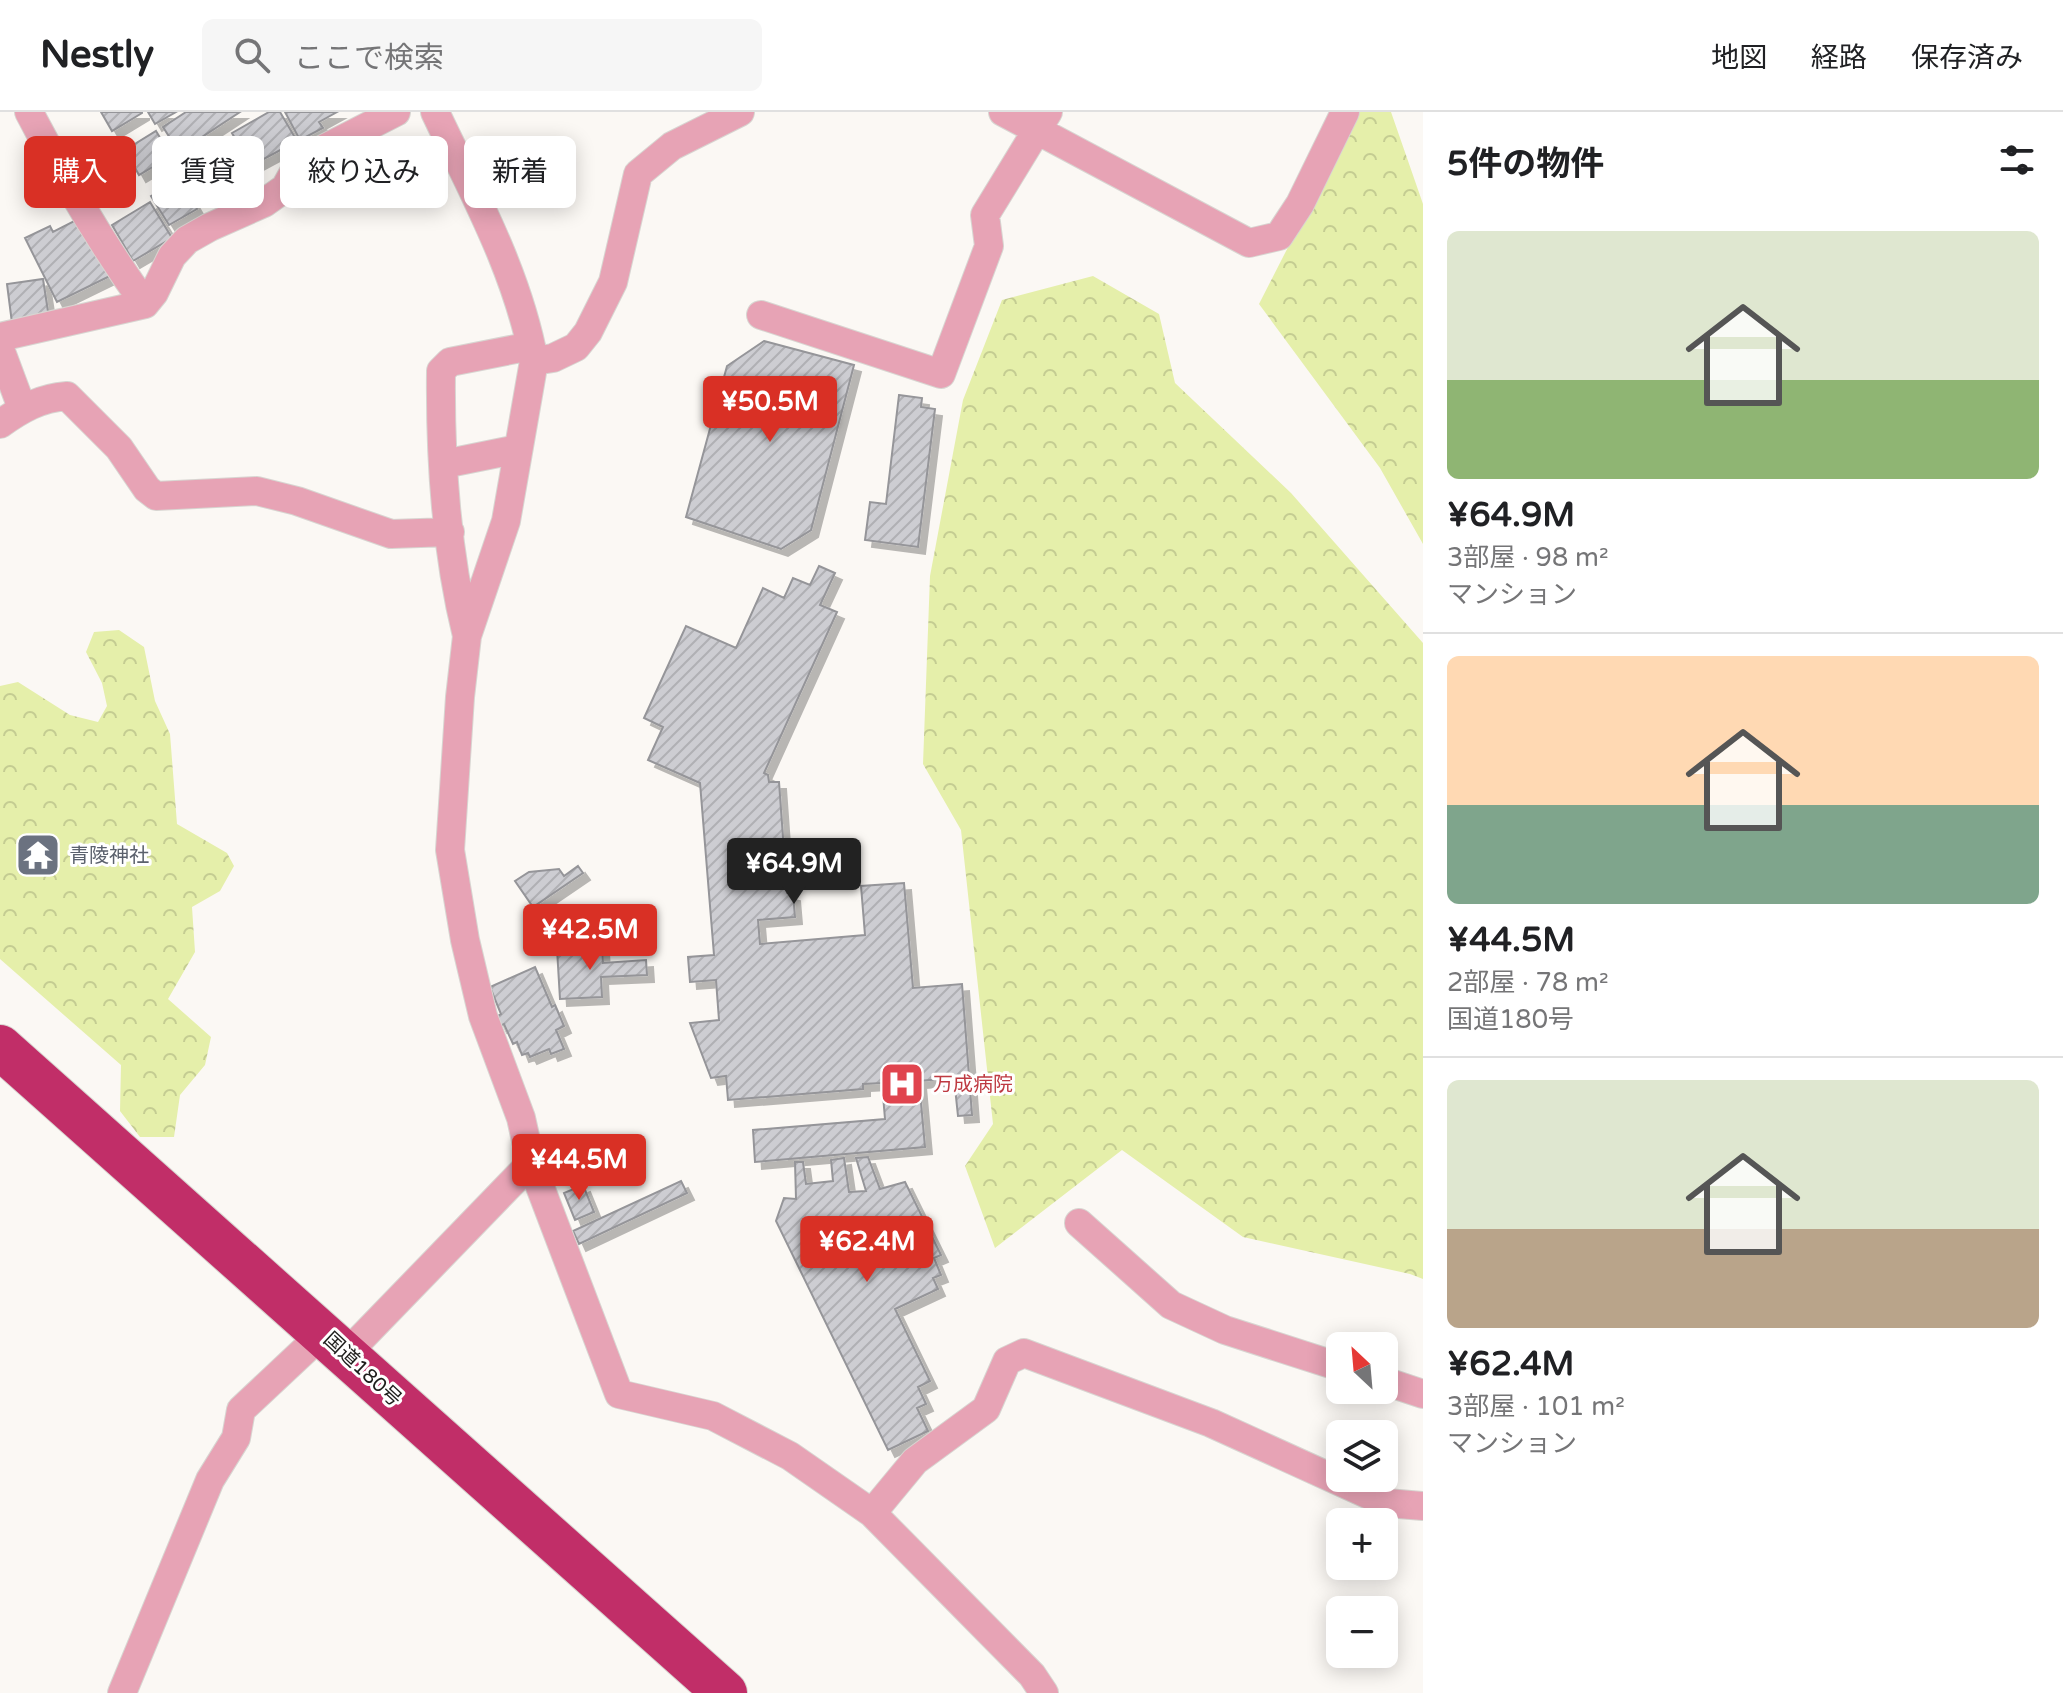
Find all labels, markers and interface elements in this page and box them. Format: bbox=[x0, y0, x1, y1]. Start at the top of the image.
search box bbox=[202, 19, 762, 91]
text: Nestly bbox=[40, 32, 154, 78]
icon: search bbox=[230, 33, 274, 77]
text: ここで検索 bbox=[294, 40, 444, 77]
text: 地図 bbox=[1711, 41, 1767, 75]
text: 経路 bbox=[1811, 41, 1867, 75]
text: 保存済み bbox=[1911, 41, 2023, 75]
chip: 購入 bbox=[24, 136, 136, 208]
chip: 賃貸 bbox=[152, 136, 264, 208]
chip: 絞り込み bbox=[280, 136, 448, 208]
chip: 新着 bbox=[464, 136, 576, 208]
icon: filters bbox=[1995, 138, 2039, 182]
text: 5件の物件 bbox=[1447, 144, 1604, 185]
icon: home bbox=[1671, 283, 1815, 427]
pin: ¥50.5M bbox=[705, 376, 835, 444]
text: ¥50.5M bbox=[721, 386, 819, 417]
text: ¥64.9M bbox=[1447, 495, 1575, 536]
text: 3部屋 · 98 m² bbox=[1447, 542, 1609, 573]
text: マンション bbox=[1447, 579, 1577, 610]
icon: home bbox=[1671, 708, 1815, 852]
temple icon: 青陵神社 bbox=[14, 831, 62, 879]
pin: ¥64.9M bbox=[729, 838, 859, 906]
place label: 青陵神社 bbox=[69, 844, 149, 868]
text: ¥64.9M bbox=[745, 848, 843, 879]
pin: ¥42.5M bbox=[525, 904, 655, 972]
text: ¥42.5M bbox=[541, 914, 639, 945]
text: ¥44.5M bbox=[1447, 920, 1575, 961]
text: 2部屋 · 78 m² bbox=[1447, 967, 1609, 998]
text: 国道180号 bbox=[1447, 1004, 1574, 1035]
hospital icon: 万成病院 bbox=[878, 1060, 926, 1108]
place label: 万成病院 bbox=[933, 1073, 1013, 1097]
icon: home bbox=[1671, 1132, 1815, 1276]
pin: ¥44.5M bbox=[514, 1134, 644, 1202]
text: ¥44.5M bbox=[530, 1144, 628, 1175]
pin: ¥62.4M bbox=[802, 1216, 932, 1284]
text: ¥62.4M bbox=[818, 1226, 916, 1257]
street label: 国道180号 bbox=[318, 1328, 406, 1412]
north arrow bbox=[1326, 1332, 1398, 1404]
map controls bbox=[1326, 1332, 1398, 1668]
text: ¥62.4M bbox=[1447, 1344, 1574, 1385]
text: 3部屋 · 101 m² bbox=[1447, 1391, 1625, 1422]
button: layers bbox=[1326, 1420, 1398, 1492]
text: マンション bbox=[1447, 1428, 1577, 1459]
button: + bbox=[1326, 1508, 1398, 1580]
button: − bbox=[1326, 1596, 1398, 1668]

